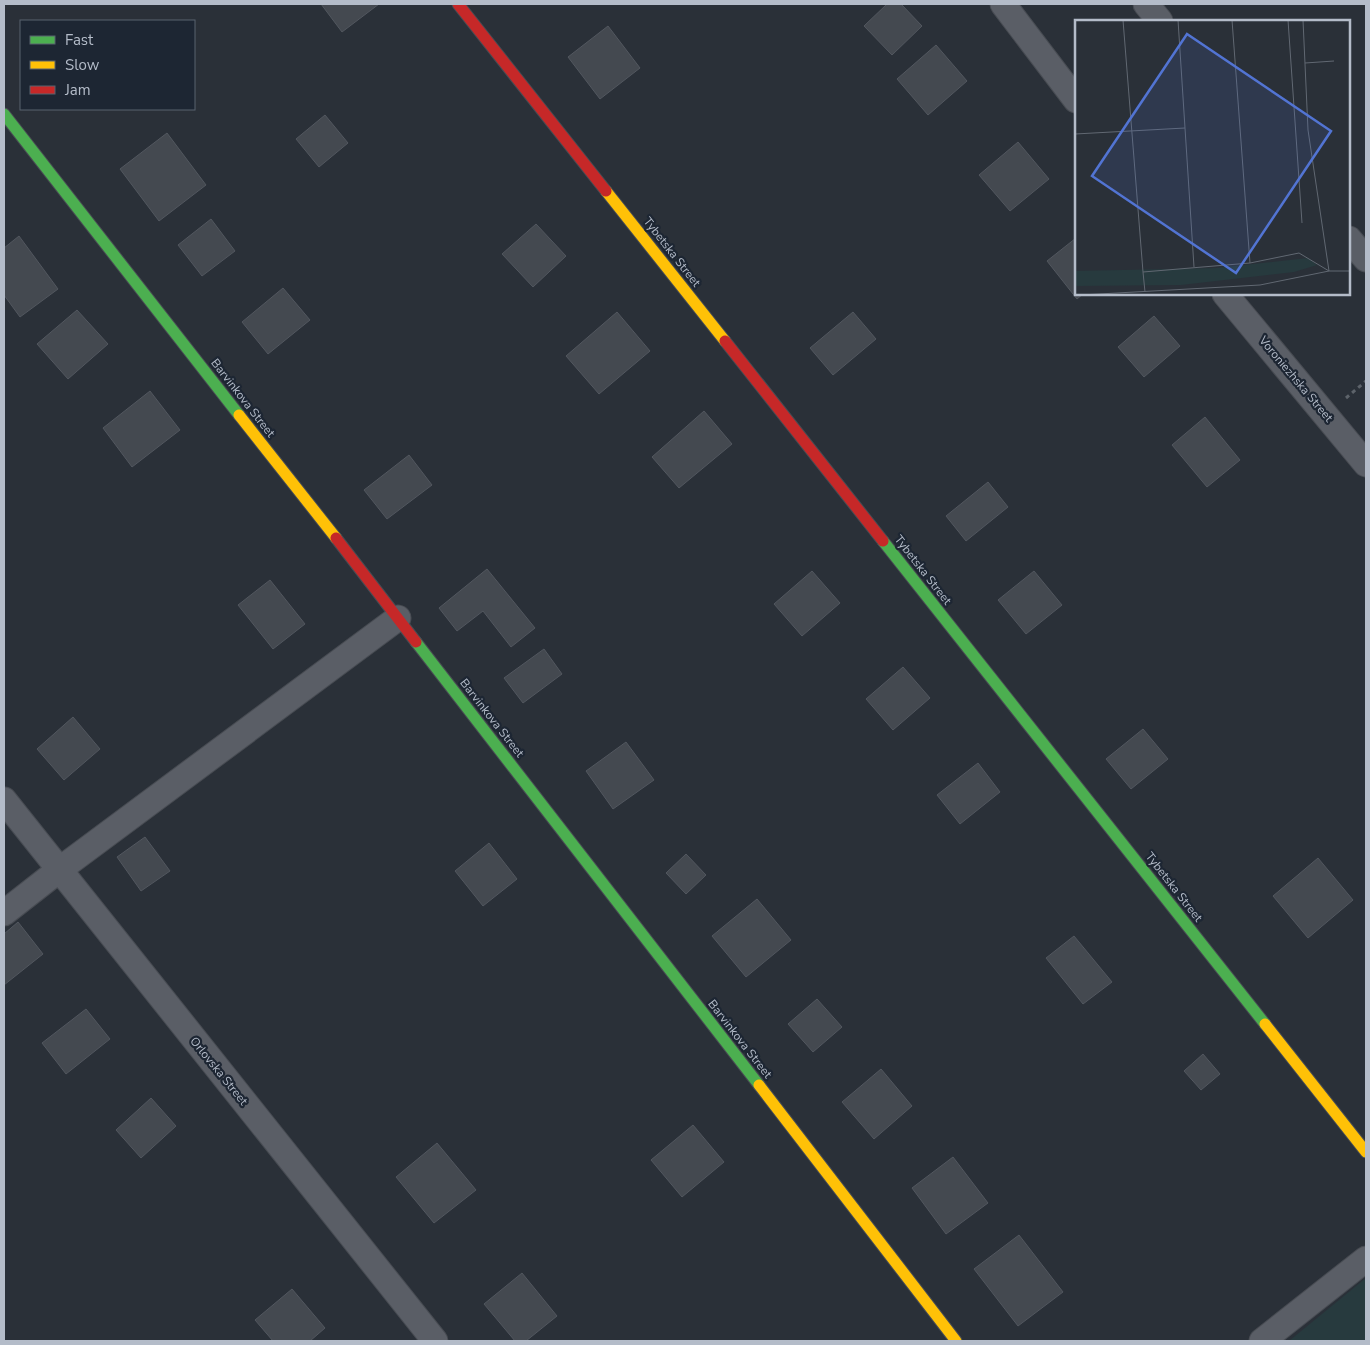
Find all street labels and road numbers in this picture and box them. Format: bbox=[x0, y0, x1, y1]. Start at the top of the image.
street label: Tybetska Street bbox=[640, 214, 705, 291]
street label: Voroniezhska Street bbox=[1255, 332, 1337, 426]
street label: Barvinkova Street bbox=[207, 355, 279, 441]
street label: Tybetska Street bbox=[891, 532, 956, 609]
street label: Barvinkova Street bbox=[456, 675, 528, 761]
street label: Tybetska Street bbox=[1142, 849, 1207, 926]
street label: Barvinkova Street bbox=[704, 996, 776, 1082]
street label: Orlovska Street bbox=[186, 1034, 252, 1109]

